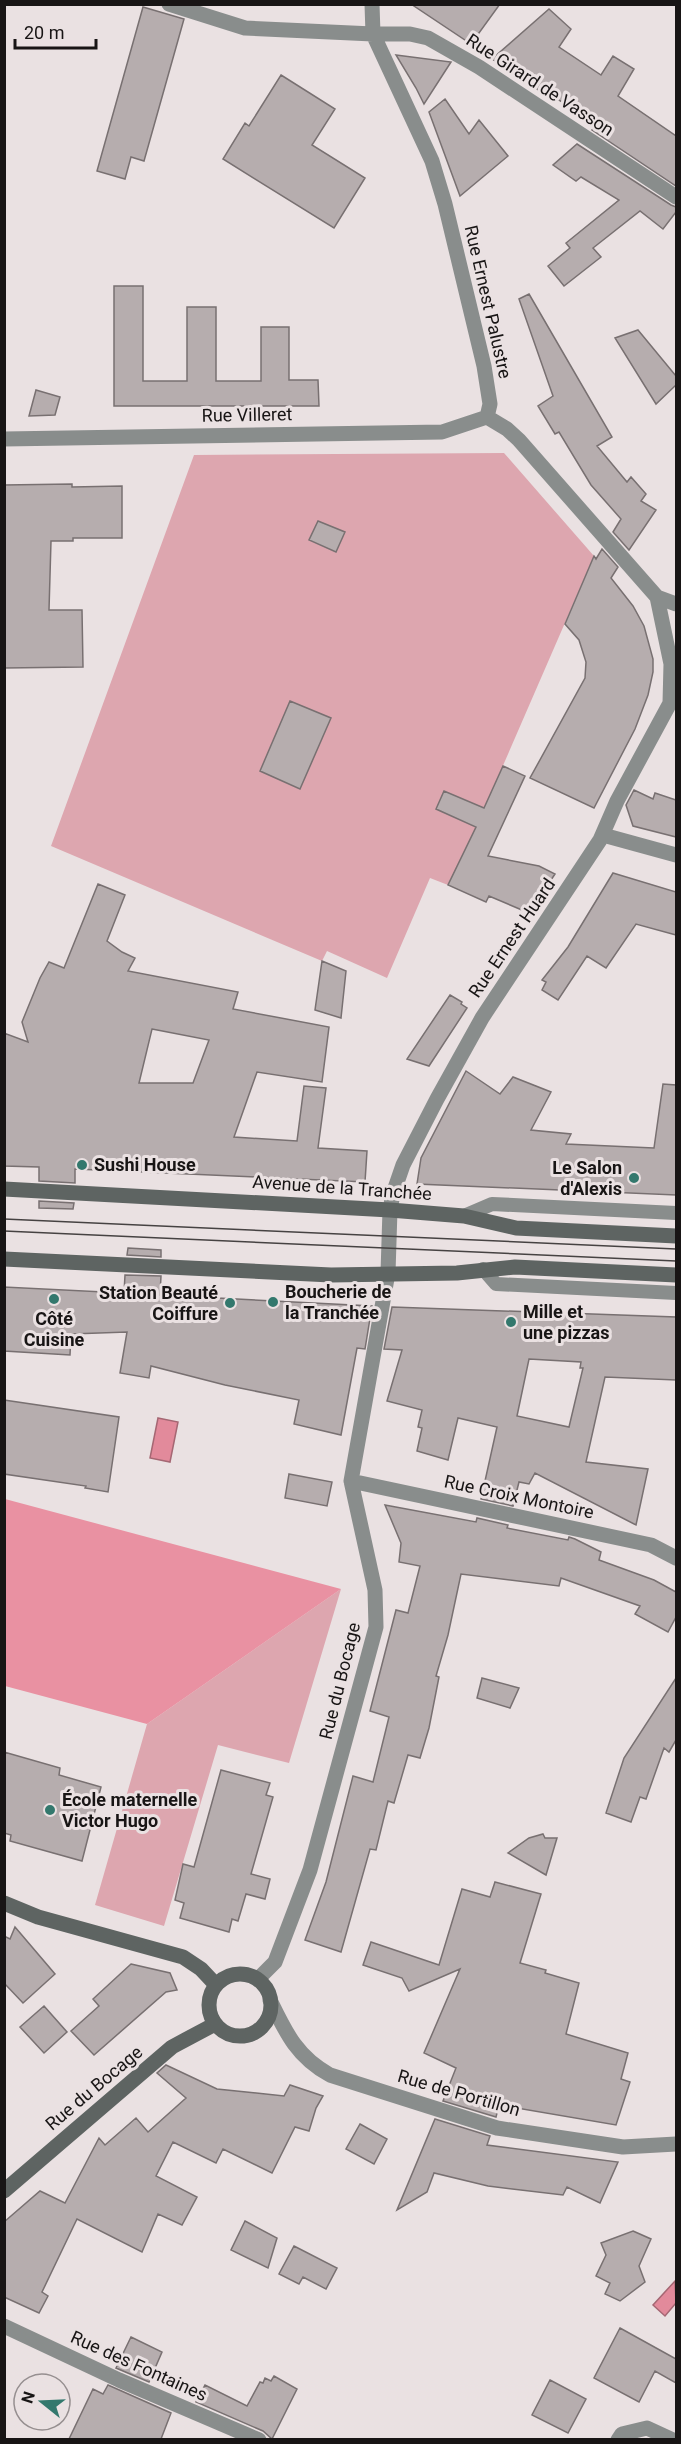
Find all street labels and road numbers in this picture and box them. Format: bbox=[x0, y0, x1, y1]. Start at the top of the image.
street label: Rue Girard de Vasson bbox=[463, 29, 618, 140]
street label: Rue Ernest Palustre bbox=[461, 223, 516, 380]
street label: Rue Villeret bbox=[202, 403, 293, 426]
street label: Rue Ernest Huard bbox=[464, 874, 559, 1001]
street label: Avenue de la Tranchée bbox=[252, 1171, 432, 1204]
street label: Rue Croix Montoire bbox=[442, 1470, 596, 1523]
street label: Rue du Bocage bbox=[315, 1620, 364, 1742]
street label: Rue du Bocage bbox=[41, 2041, 146, 2134]
street label: Rue de Portillon bbox=[395, 2065, 523, 2120]
street label: Rue des Fontaines bbox=[68, 2326, 211, 2405]

